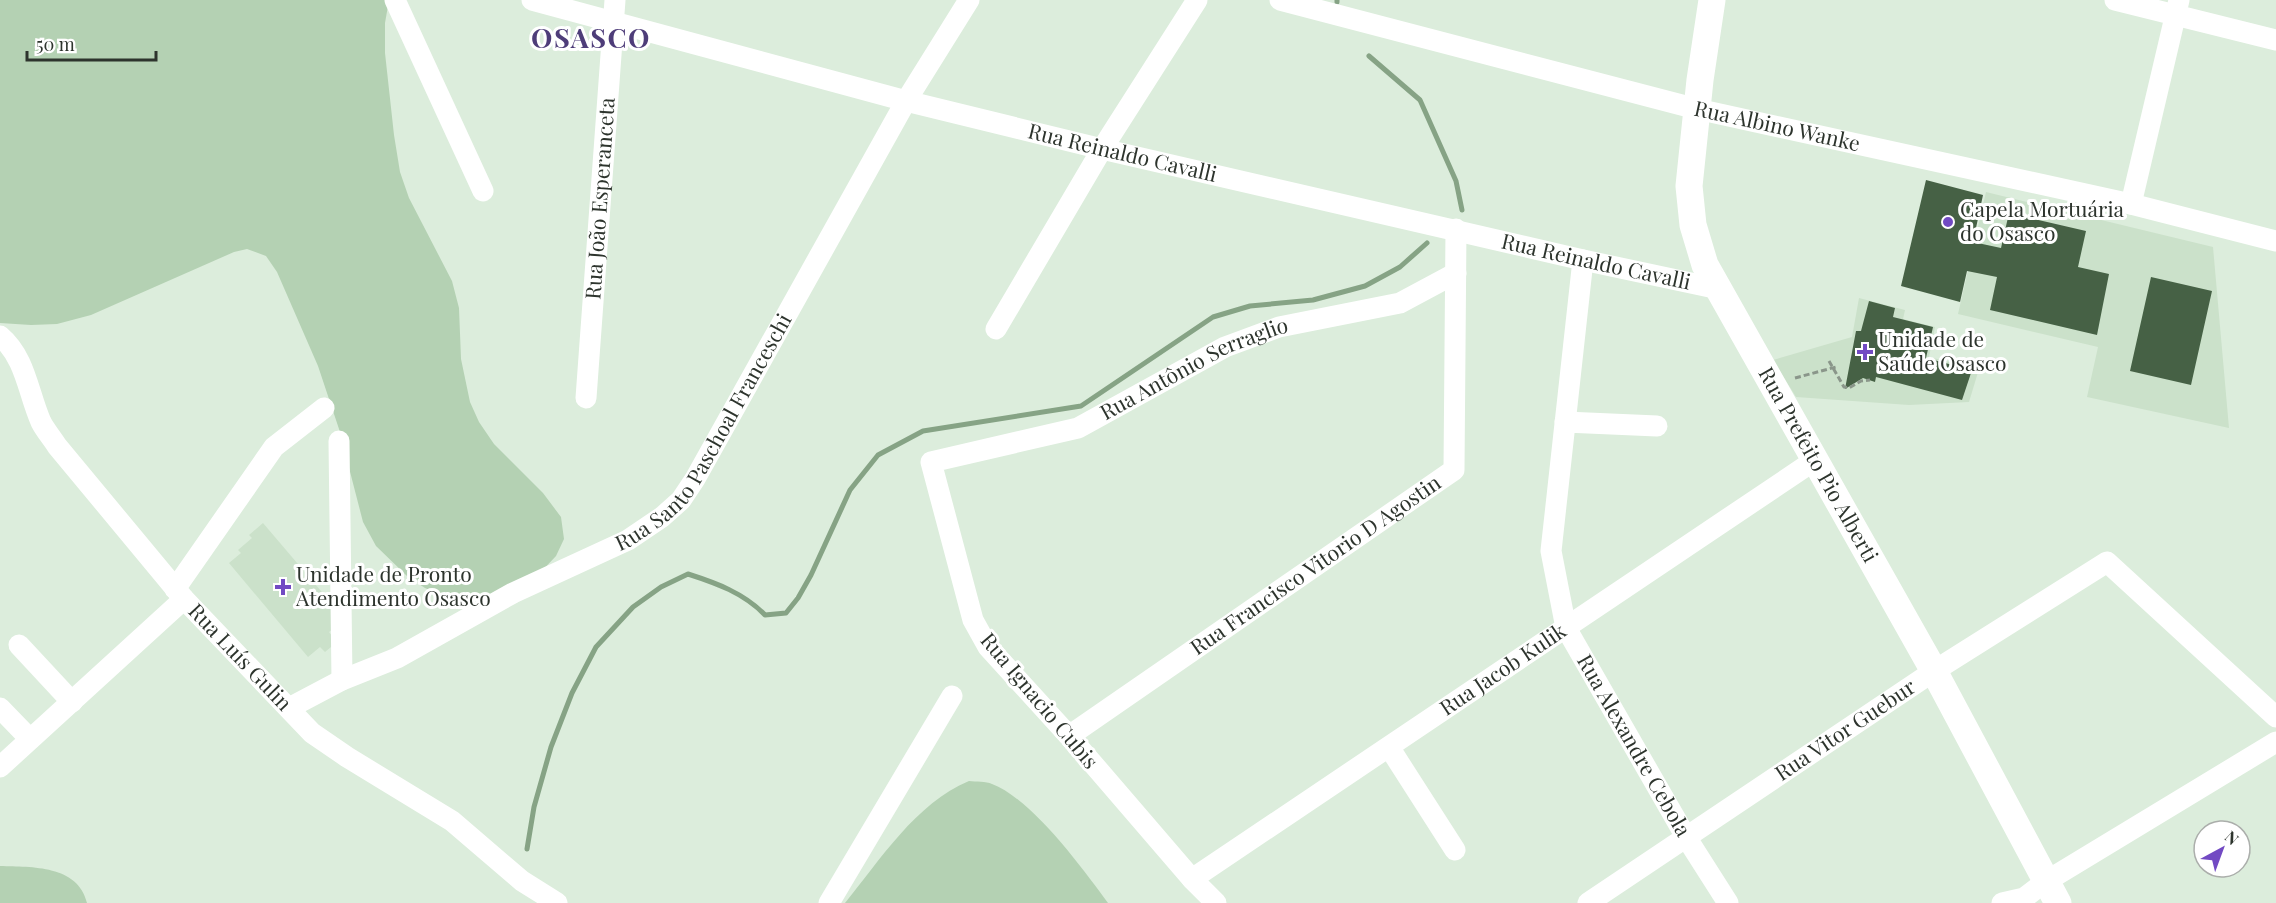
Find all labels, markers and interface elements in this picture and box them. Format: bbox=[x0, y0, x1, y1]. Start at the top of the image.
district label: OSASCO bbox=[531, 19, 651, 55]
scale bar bbox=[27, 24, 156, 62]
text: 50 m bbox=[36, 32, 75, 56]
street label: Rua Albino Wanke bbox=[1692, 93, 1863, 156]
street label: Rua João Esperanceta bbox=[577, 96, 620, 300]
street label: Rua Reinaldo Cavalli bbox=[1026, 115, 1220, 187]
place label: Capela Mortuária do Osasco bbox=[1960, 194, 2125, 246]
marker: Capela Mortuária do Osasco bbox=[1941, 215, 1955, 229]
street label: Rua Reinaldo Cavalli bbox=[1499, 226, 1694, 295]
street label: Rua Santo Paschoal Franceschi bbox=[610, 308, 797, 556]
street label: Rua Antônio Serraglio bbox=[1094, 310, 1290, 425]
place label: Unidade de Saúde Osasco bbox=[1878, 324, 2007, 376]
marker: Unidade de Saúde Osasco bbox=[1856, 343, 1874, 361]
street label: Rua Prefeito Pio Alberti bbox=[1753, 361, 1886, 567]
street label: Rua Francisco Vitorio D Agostin bbox=[1184, 467, 1446, 660]
place label: Unidade de Pronto Atendimento Osasco bbox=[295, 559, 491, 611]
marker: Unidade de Pronto Atendimento Osasco bbox=[274, 578, 292, 596]
street label: Rua Luís Gulin bbox=[183, 596, 299, 716]
street label: Rua Jacob Kulik bbox=[1433, 615, 1571, 721]
street label: Rua Ignacio Cubis bbox=[975, 626, 1106, 774]
street label: Rua Alexandre Cebola bbox=[1572, 649, 1699, 841]
street label: Rua Vitor Guebur bbox=[1769, 671, 1921, 786]
north arrow bbox=[2192, 819, 2252, 879]
text: N bbox=[2221, 826, 2244, 849]

